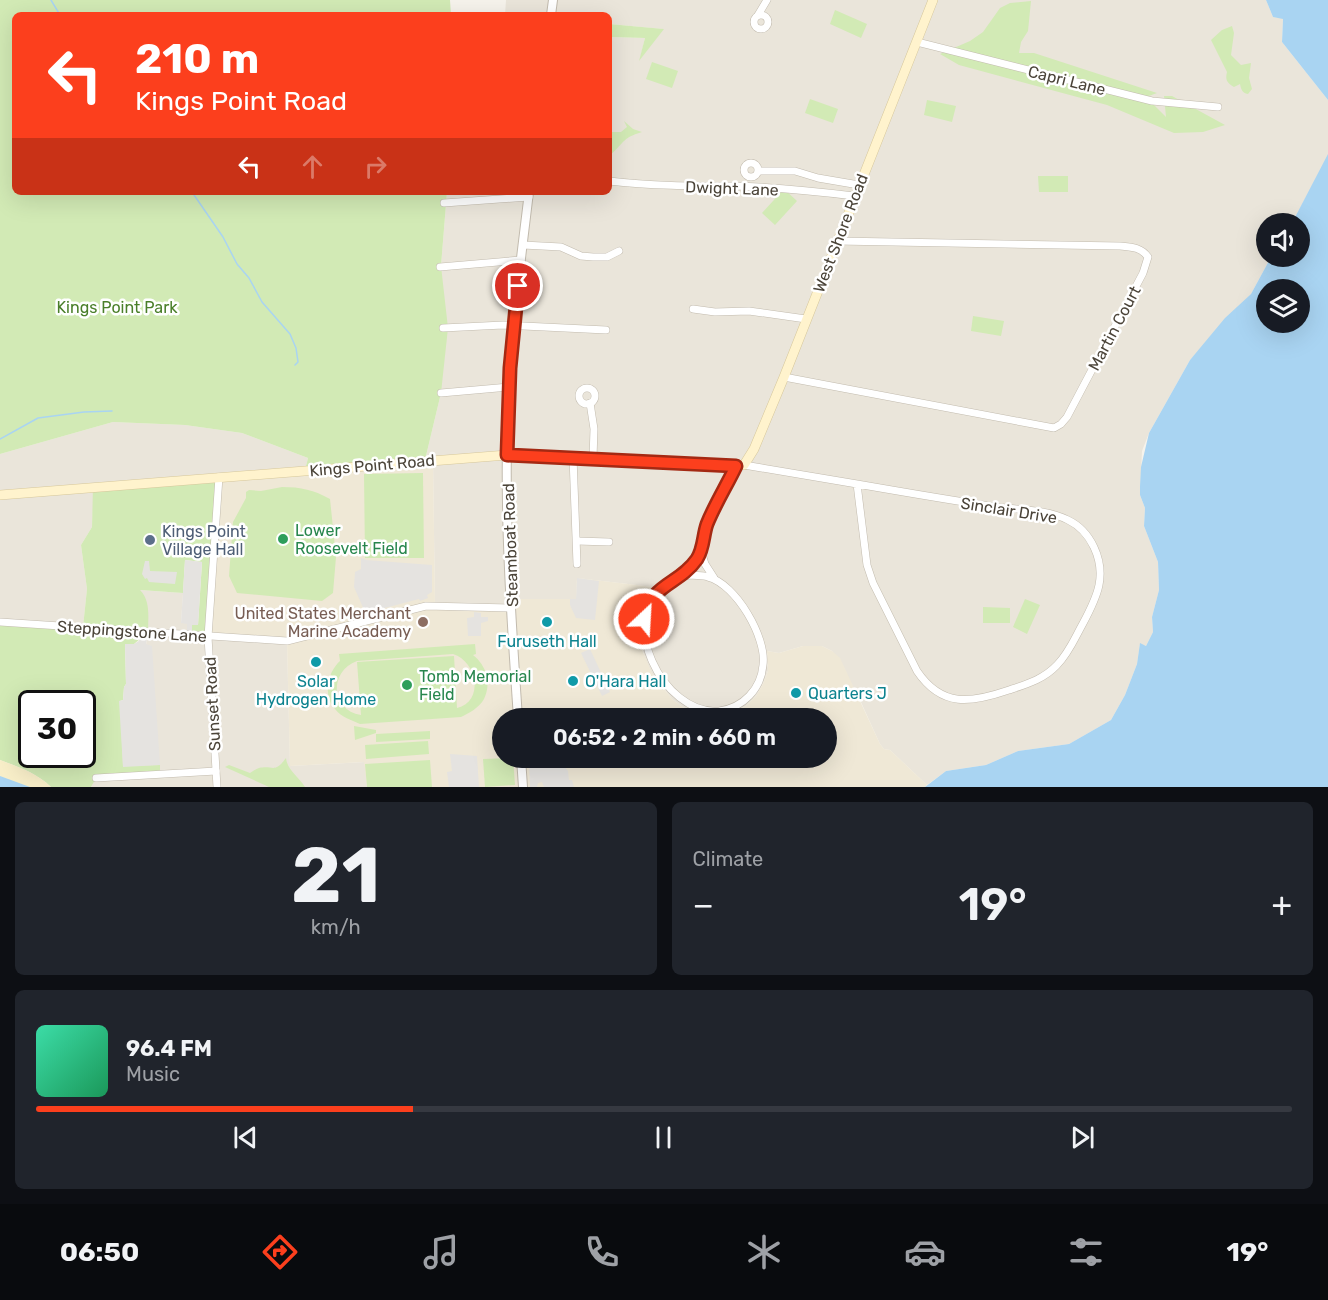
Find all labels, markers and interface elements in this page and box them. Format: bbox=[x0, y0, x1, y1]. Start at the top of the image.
text: 210 m bbox=[135, 34, 259, 84]
icon: left bbox=[36, 36, 114, 114]
street label: Capri Lane bbox=[1026, 62, 1108, 99]
text: Kings Point Road bbox=[135, 85, 347, 117]
icon: left bbox=[233, 150, 266, 183]
icon: ahead bbox=[296, 150, 329, 183]
icon: right bbox=[359, 150, 392, 183]
street label: West Shore Road bbox=[809, 171, 872, 295]
street label: Dwight Lane bbox=[685, 177, 779, 200]
map controls bbox=[1256, 213, 1310, 333]
button: sound bbox=[1256, 213, 1310, 267]
pin bbox=[492, 260, 543, 311]
icon: arrive bbox=[501, 269, 534, 302]
button: layers bbox=[1256, 279, 1310, 333]
street label: Martin Court bbox=[1084, 283, 1145, 374]
park label: Kings Point Park bbox=[56, 298, 178, 317]
street label: Kings Point Road bbox=[309, 451, 435, 480]
street label: Steamboat Road bbox=[499, 483, 522, 607]
street label: Sinclair Drive bbox=[959, 494, 1058, 527]
place label: Lower Roosevelt Field bbox=[295, 521, 408, 558]
place label: Kings Point Village Hall bbox=[162, 522, 246, 559]
marker: Lower Roosevelt Field bbox=[276, 532, 290, 546]
marker: Kings Point Village Hall bbox=[143, 533, 157, 547]
position arrow bbox=[612, 587, 676, 651]
place label: United States Merchant Marine Academy bbox=[234, 604, 411, 641]
marker: United States Merchant Marine Academy bbox=[416, 615, 430, 629]
marker: Furuseth Hall bbox=[540, 615, 554, 629]
street label: Steppingstone Lane bbox=[56, 617, 207, 646]
place label: Furuseth Hall bbox=[497, 632, 597, 651]
marker: Solar Hydrogen Home bbox=[309, 655, 323, 669]
street label: Sunset Road bbox=[201, 656, 224, 752]
place label: Tomb Memorial Field bbox=[419, 667, 531, 704]
place label: Solar Hydrogen Home bbox=[256, 672, 376, 709]
place label: O'Hara Hall bbox=[585, 672, 666, 691]
marker: O'Hara Hall bbox=[566, 674, 580, 688]
marker: Tomb Memorial Field bbox=[400, 678, 414, 692]
place label: Quarters J bbox=[808, 684, 887, 703]
marker: Quarters J bbox=[789, 686, 803, 700]
speed limit sign: 30 bbox=[18, 690, 96, 768]
text: 06:52 · 2 min · 660 m bbox=[553, 724, 776, 751]
text: 21 bbox=[291, 829, 380, 922]
text: Climate bbox=[693, 847, 763, 871]
text: 19° bbox=[959, 878, 1027, 931]
text: − bbox=[693, 885, 714, 924]
text: + bbox=[1271, 885, 1292, 924]
text: km/h bbox=[311, 915, 361, 939]
text: 96.4 FM bbox=[126, 1035, 212, 1062]
text: Music bbox=[126, 1062, 180, 1086]
icon: previous bbox=[229, 1121, 262, 1154]
icon: pause bbox=[647, 1121, 680, 1154]
icon: next bbox=[1066, 1121, 1099, 1154]
icon: directions bbox=[259, 1231, 301, 1273]
icon: music bbox=[420, 1231, 462, 1273]
icon: phone bbox=[581, 1231, 623, 1273]
icon: climate bbox=[743, 1231, 785, 1273]
icon: car bbox=[904, 1231, 946, 1273]
icon: filters bbox=[1065, 1231, 1107, 1273]
text: 06:50 bbox=[60, 1236, 139, 1268]
text: 19° bbox=[1226, 1236, 1268, 1268]

